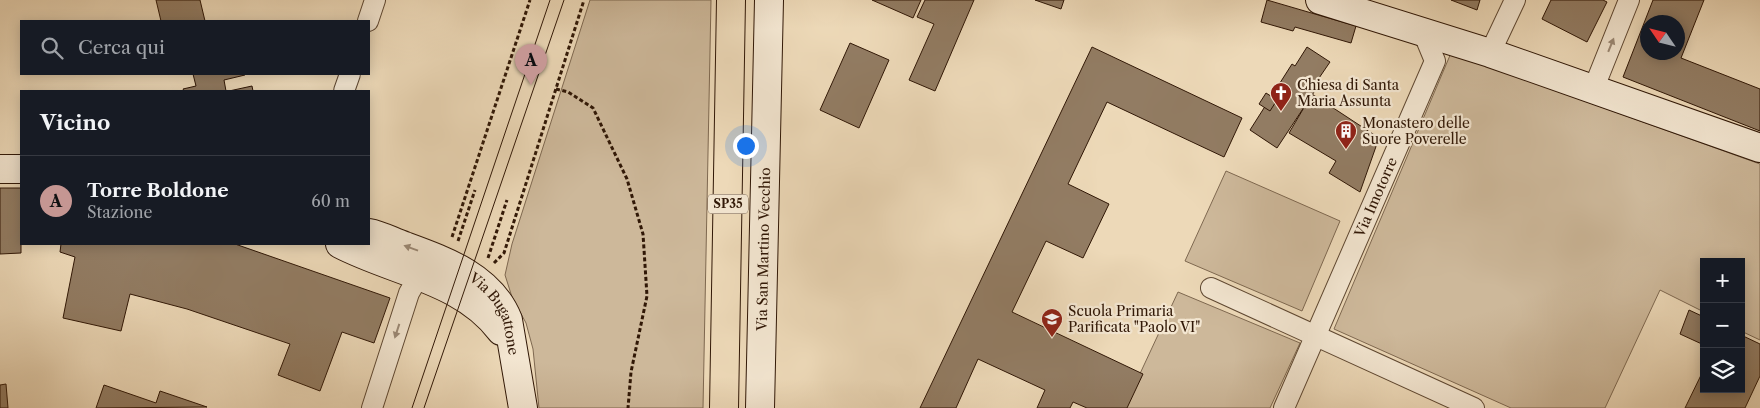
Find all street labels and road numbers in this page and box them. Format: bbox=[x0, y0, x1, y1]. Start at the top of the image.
street label: Via Imotorre bbox=[1350, 154, 1401, 241]
street label: Via San Martino Vecchio bbox=[753, 167, 774, 332]
road number: SP35 bbox=[708, 194, 748, 213]
street label: Via Bugattone bbox=[465, 268, 523, 357]

